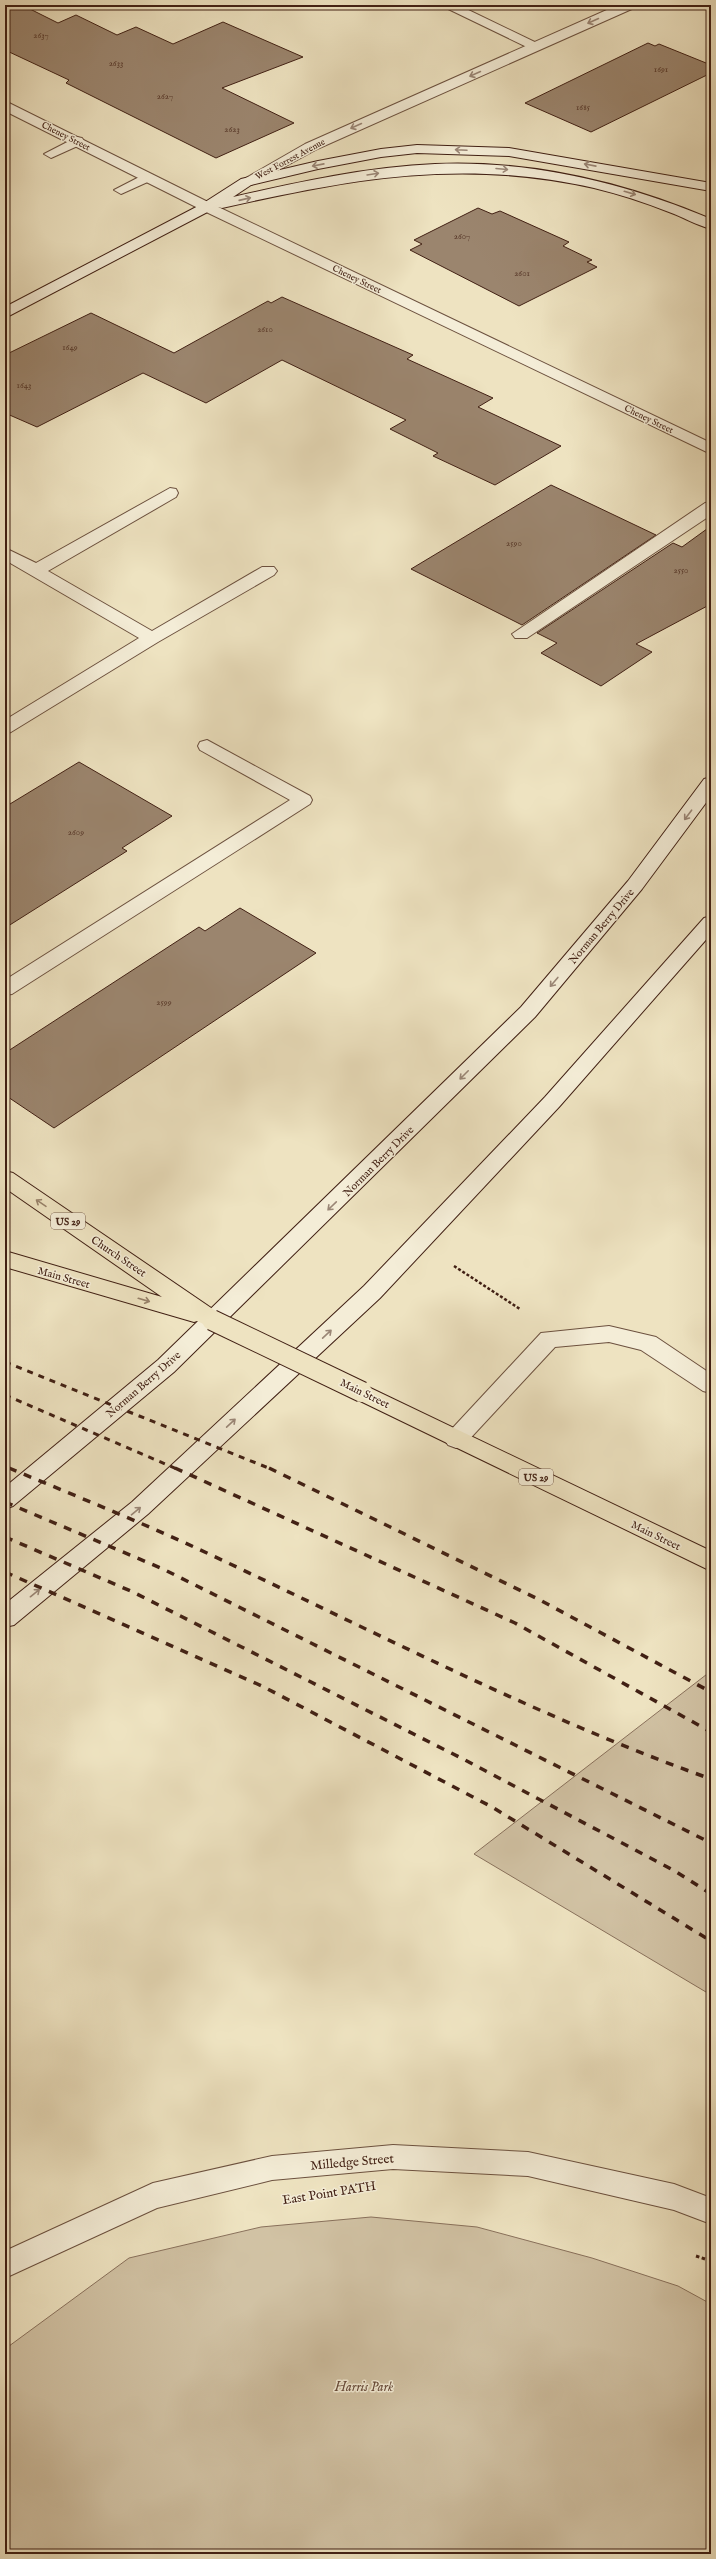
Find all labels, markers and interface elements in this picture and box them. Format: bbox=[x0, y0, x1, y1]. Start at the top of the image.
one-way arrow bbox=[588, 17, 600, 25]
house number: 2637 bbox=[33, 30, 49, 41]
house number: 2633 bbox=[109, 58, 123, 69]
house number: 1691 bbox=[654, 64, 668, 75]
one-way arrow bbox=[469, 70, 481, 78]
house number: 2627 bbox=[157, 91, 173, 102]
house number: 1685 bbox=[576, 102, 591, 113]
street label: Cheney Street bbox=[40, 120, 92, 153]
one-way arrow bbox=[350, 123, 362, 130]
house number: 2623 bbox=[224, 124, 240, 135]
street label: West Forrest Avenue bbox=[253, 136, 327, 182]
one-way arrow bbox=[455, 146, 468, 153]
one-way arrow bbox=[312, 161, 325, 169]
one-way arrow bbox=[584, 161, 597, 169]
one-way arrow bbox=[495, 166, 508, 173]
one-way arrow bbox=[366, 170, 379, 178]
one-way arrow bbox=[623, 190, 636, 197]
one-way arrow bbox=[238, 194, 251, 202]
house number: 2607 bbox=[454, 231, 470, 242]
street label: Cheney Street bbox=[331, 263, 383, 296]
house number: 2601 bbox=[514, 268, 530, 279]
house number: 2610 bbox=[257, 324, 273, 335]
house number: 1649 bbox=[62, 342, 78, 353]
house number: 1643 bbox=[17, 380, 31, 391]
street label: Cheney Street bbox=[623, 403, 675, 436]
house number: 2590 bbox=[506, 538, 522, 549]
house number: 2550 bbox=[673, 565, 689, 576]
one-way arrow bbox=[683, 809, 692, 820]
house number: 2609 bbox=[68, 827, 84, 838]
street label: Norman Berry Drive bbox=[566, 886, 638, 967]
one-way arrow bbox=[549, 976, 558, 987]
house number: 2599 bbox=[156, 997, 172, 1008]
one-way arrow bbox=[459, 1070, 469, 1080]
street label: Norman Berry Drive bbox=[340, 1123, 417, 1200]
one-way arrow bbox=[36, 1199, 47, 1207]
one-way arrow bbox=[327, 1201, 337, 1211]
road number: US 29 bbox=[51, 1213, 85, 1229]
street label: Church Street bbox=[88, 1233, 149, 1281]
street label: Main Street bbox=[36, 1264, 92, 1292]
one-way arrow bbox=[138, 1297, 151, 1304]
one-way arrow bbox=[321, 1330, 332, 1339]
street label: Norman Berry Drive bbox=[103, 1348, 184, 1421]
street label: Main Street bbox=[337, 1376, 392, 1412]
one-way arrow bbox=[226, 1418, 236, 1428]
road number: US 29 bbox=[519, 1469, 553, 1485]
one-way arrow bbox=[130, 1506, 141, 1515]
street label: Main Street bbox=[628, 1518, 683, 1554]
one-way arrow bbox=[30, 1589, 41, 1598]
street label: Milledge Street bbox=[310, 2150, 395, 2175]
street label: East Point PATH bbox=[281, 2178, 377, 2209]
park label: Harris Park bbox=[334, 2379, 394, 2396]

